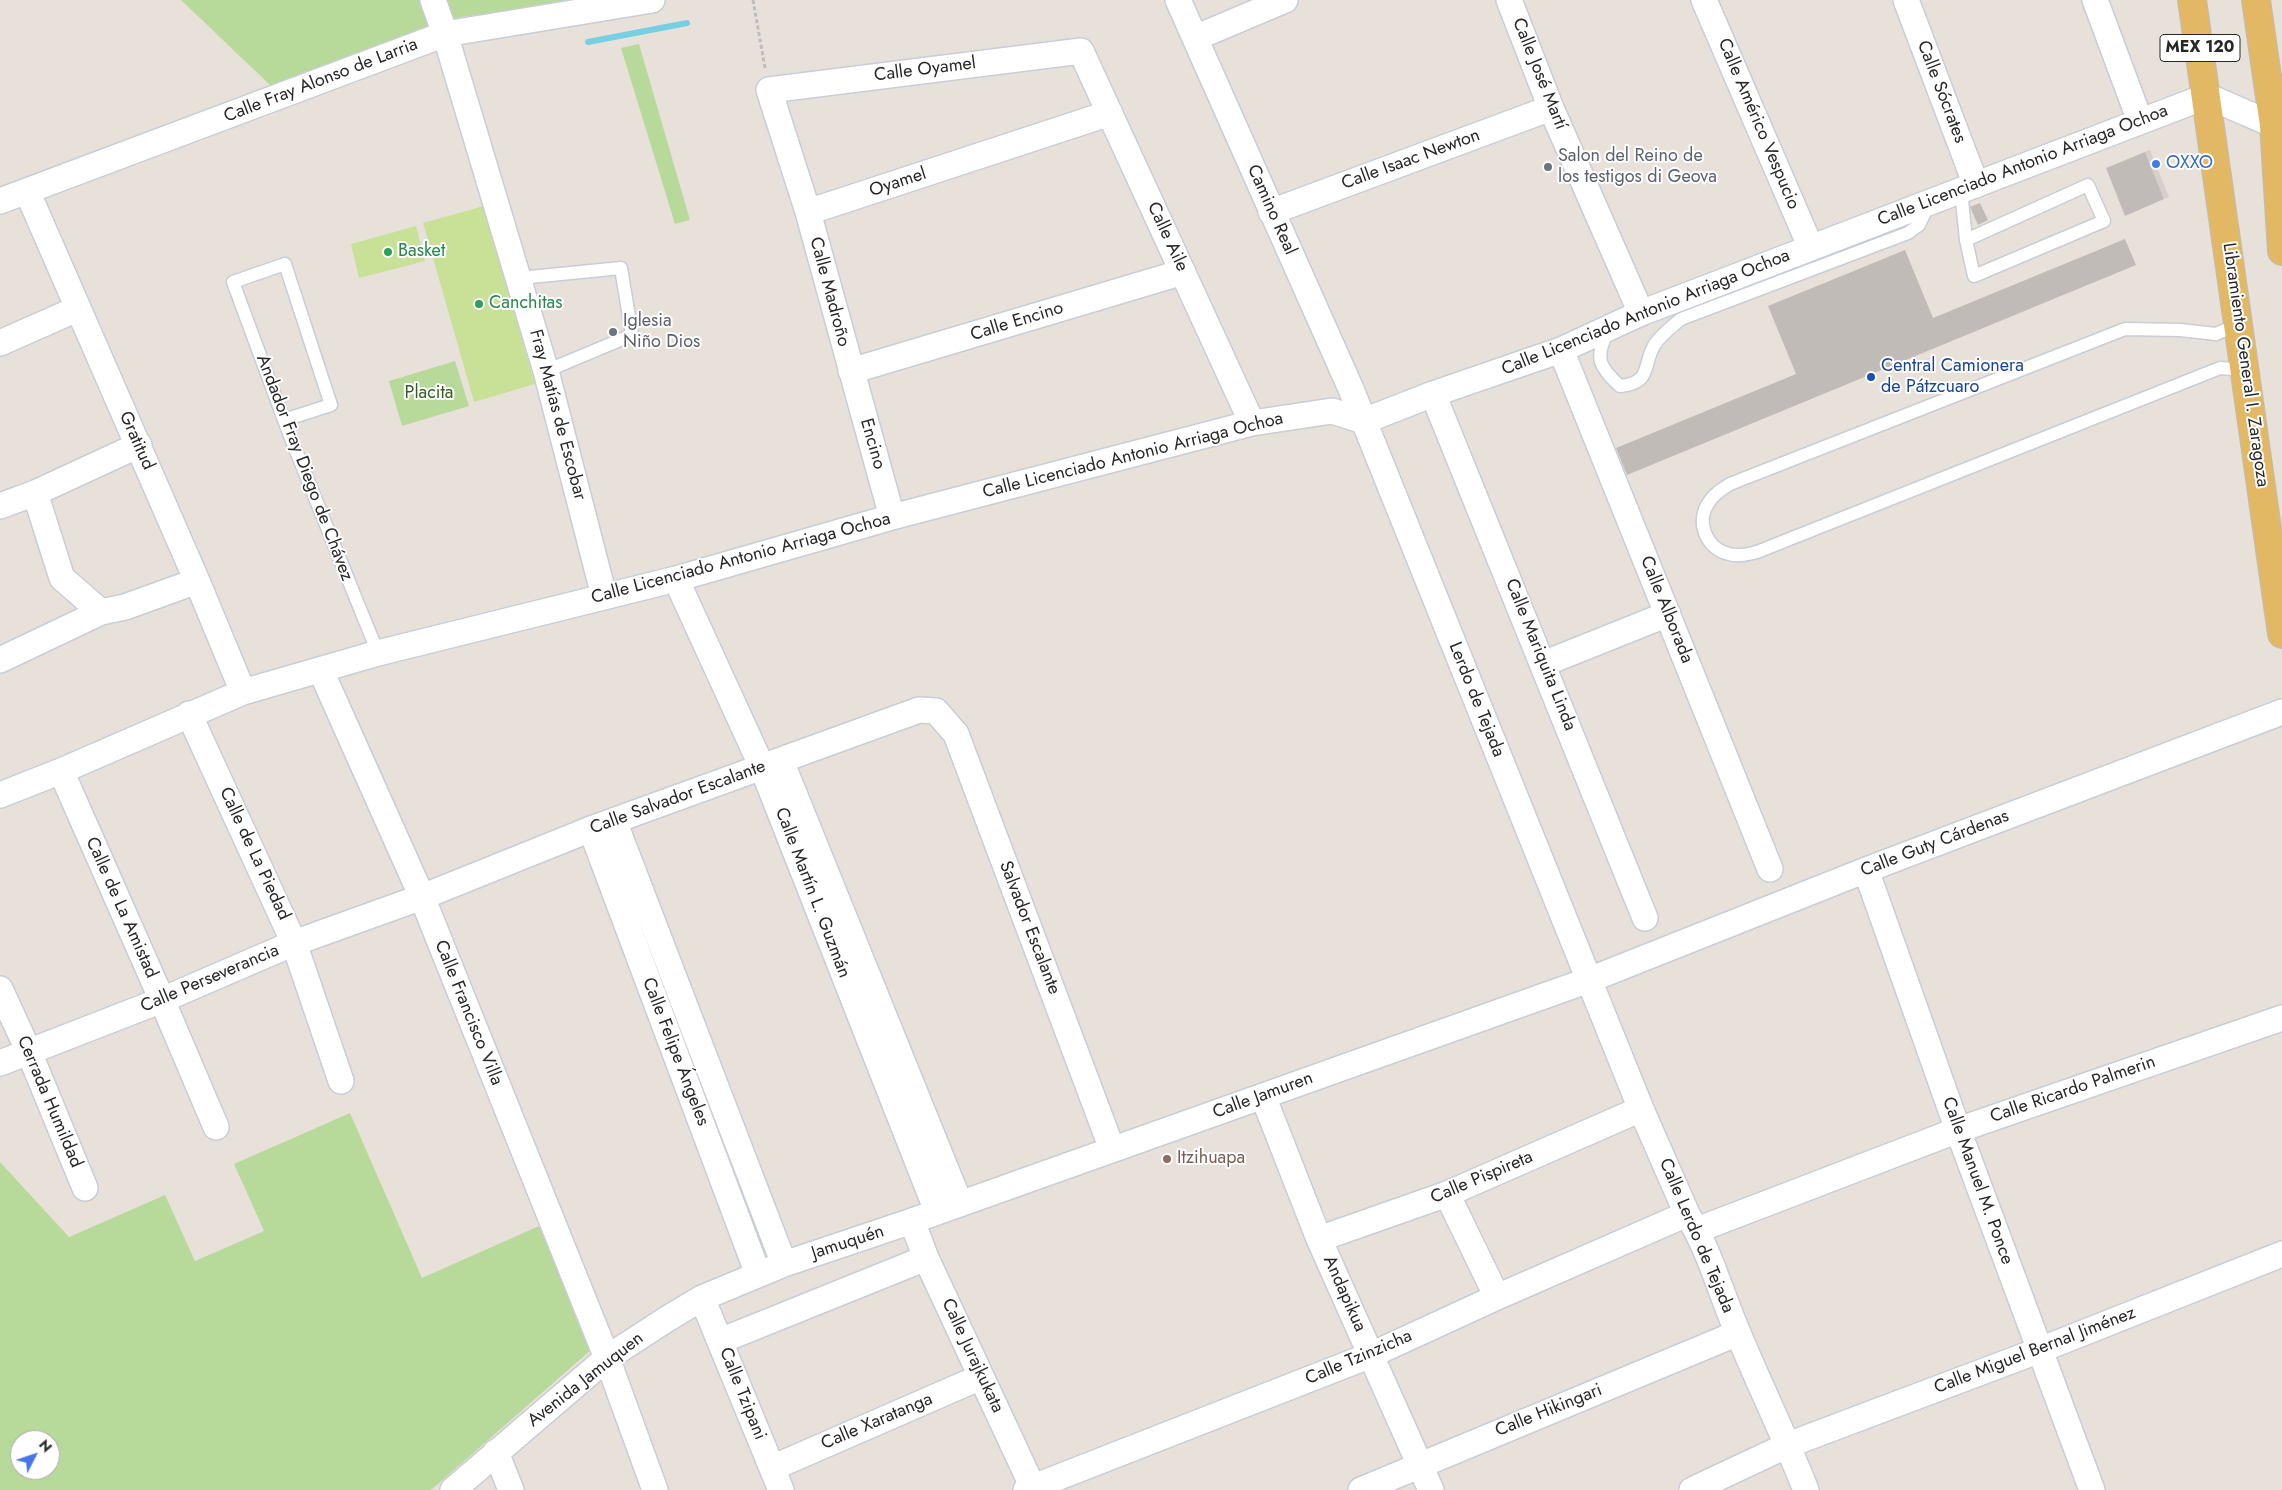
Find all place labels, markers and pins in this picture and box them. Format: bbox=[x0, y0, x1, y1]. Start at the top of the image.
place label: Salon del Reino de los testigos di Geova bbox=[1558, 146, 1717, 188]
place label: OXXO bbox=[2166, 153, 2213, 175]
marker: OXXO bbox=[2150, 158, 2162, 170]
marker: Salon del Reino de los testigos di Geova bbox=[1542, 161, 1554, 173]
place label: Basket bbox=[398, 241, 445, 263]
marker: Basket bbox=[382, 246, 394, 258]
place label: Canchitas bbox=[489, 293, 562, 315]
marker: Canchitas bbox=[473, 298, 485, 310]
place label: Iglesia Niño Dios bbox=[623, 311, 700, 354]
marker: Iglesia Niño Dios bbox=[607, 326, 619, 338]
place label: Central Camionera de Pátzcuaro bbox=[1881, 356, 2024, 398]
marker: Central Camionera de Pátzcuaro bbox=[1865, 371, 1877, 383]
place label: Itzihuapa bbox=[1177, 1148, 1245, 1170]
marker: Itzihuapa bbox=[1161, 1153, 1173, 1165]

